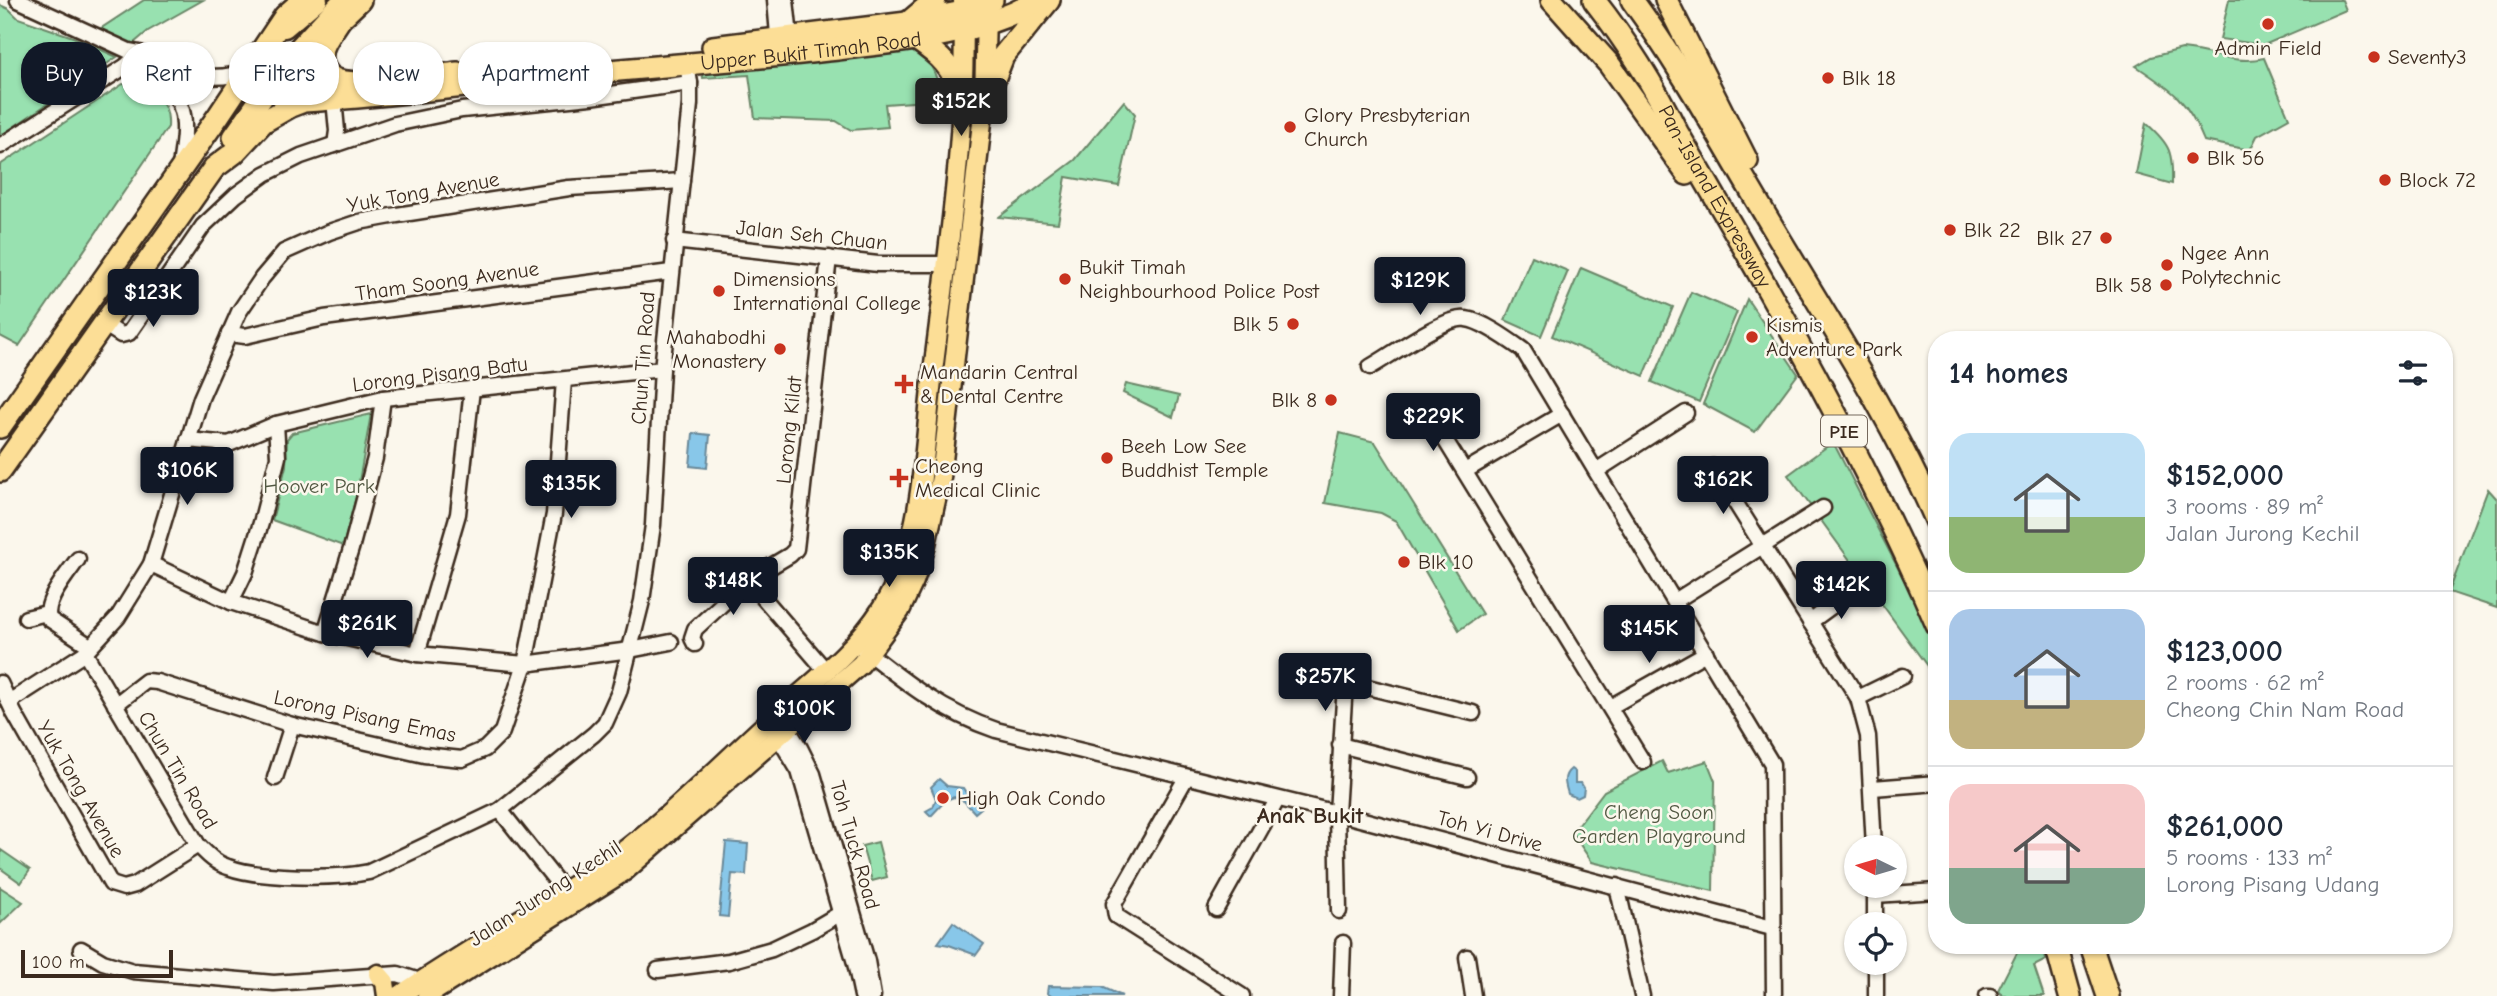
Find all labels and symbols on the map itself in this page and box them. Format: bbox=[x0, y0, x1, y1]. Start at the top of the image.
marker: Admin Field bbox=[2260, 16, 2276, 32]
street label: Upper Bukit Timah Road bbox=[699, 27, 923, 75]
place label: Admin Field bbox=[2214, 36, 2322, 60]
place label: Seventy3 bbox=[2388, 45, 2467, 69]
marker: Seventy3 bbox=[2366, 49, 2382, 65]
place label: Blk 18 bbox=[1842, 66, 1896, 90]
marker: Blk 18 bbox=[1820, 70, 1836, 86]
pin: $152K bbox=[912, 78, 1010, 138]
street label: Pan-Island Expressway bbox=[1653, 101, 1777, 292]
place label: Glory Presbyterian Church bbox=[1304, 103, 1470, 151]
marker: Glory Presbyterian Church bbox=[1282, 119, 1298, 135]
place label: Blk 56 bbox=[2207, 146, 2265, 170]
marker: Blk 56 bbox=[2185, 150, 2201, 166]
street label: Yuk Tong Avenue bbox=[345, 167, 501, 217]
place label: Block 72 bbox=[2399, 168, 2476, 192]
marker: Block 72 bbox=[2377, 172, 2393, 188]
street label: Jalan Seh Chuan bbox=[735, 215, 889, 255]
place label: Blk 22 bbox=[1964, 218, 2021, 242]
marker: Blk 22 bbox=[1942, 222, 1958, 238]
place label: Blk 27 bbox=[2036, 226, 2092, 250]
marker: Blk 27 bbox=[2098, 230, 2114, 246]
place label: Ngee Ann Polytechnic bbox=[2181, 241, 2281, 289]
place label: Bukit Timah Neighbourhood Police Post bbox=[1079, 255, 1320, 303]
street label: Tham Soong Avenue bbox=[354, 256, 540, 306]
marker: Ngee Ann Polytechnic bbox=[2159, 257, 2175, 273]
pin: $129K bbox=[1371, 258, 1469, 317]
place label: Dimensions International College bbox=[733, 267, 921, 315]
pin: $123K bbox=[104, 270, 202, 329]
marker: Bukit Timah Neighbourhood Police Post bbox=[1057, 271, 1073, 287]
place label: Blk 58 bbox=[2095, 273, 2152, 297]
marker: Blk 58 bbox=[2158, 277, 2174, 293]
marker: Dimensions International College bbox=[711, 283, 727, 299]
street label: Chun Tin Road bbox=[626, 291, 660, 425]
place label: Blk 5 bbox=[1233, 312, 1279, 336]
place label: Kismis Adventure Park bbox=[1766, 313, 1902, 361]
marker: Blk 5 bbox=[1285, 316, 1301, 332]
place label: Mahabodhi Monastery bbox=[666, 325, 767, 373]
marker: Kismis Adventure Park bbox=[1744, 329, 1760, 345]
marker: Mahabodhi Monastery bbox=[772, 341, 788, 357]
street label: Lorong Pisang Batu bbox=[351, 351, 529, 397]
place label: Mandarin Central & Dental Centre bbox=[920, 360, 1078, 408]
street label: Lorong Kilat bbox=[771, 374, 807, 485]
marker: Mandarin Central & Dental Centre bbox=[894, 374, 914, 394]
place label: Blk 8 bbox=[1271, 388, 1317, 412]
marker: Blk 8 bbox=[1323, 392, 1339, 408]
pin: $229K bbox=[1384, 393, 1482, 453]
road number: PIE bbox=[1821, 416, 1867, 446]
place label: Beeh Low See Buddhist Temple bbox=[1121, 434, 1268, 482]
pin: $106K bbox=[138, 448, 236, 507]
marker: Beeh Low See Buddhist Temple bbox=[1099, 450, 1115, 466]
place label: Cheong Medical Clinic bbox=[915, 454, 1040, 502]
pin: $162K bbox=[1674, 456, 1772, 516]
pin: $135K bbox=[522, 461, 620, 520]
marker: Cheong Medical Clinic bbox=[889, 468, 909, 488]
park label: Hoover Park bbox=[263, 474, 375, 498]
pin: $135K bbox=[840, 530, 938, 589]
place label: Blk 10 bbox=[1418, 550, 1474, 574]
marker: Blk 10 bbox=[1396, 554, 1412, 570]
pin: $148K bbox=[684, 558, 782, 617]
pin: $142K bbox=[1792, 562, 1890, 621]
pin: $261K bbox=[318, 600, 416, 660]
pin: $145K bbox=[1600, 606, 1698, 665]
pin: $257K bbox=[1276, 654, 1374, 713]
street label: Lorong Pisang Emas bbox=[272, 685, 458, 747]
pin: $100K bbox=[755, 686, 853, 745]
street label: Chun Tin Road bbox=[133, 707, 223, 833]
street label: Yuk Tong Avenue bbox=[32, 716, 130, 862]
street label: Toh Tuck Road bbox=[825, 778, 885, 912]
place label: High Oak Condo bbox=[957, 786, 1106, 810]
marker: High Oak Condo bbox=[935, 790, 951, 806]
park label: Cheng Soon Garden Playground bbox=[1572, 800, 1746, 848]
district label: Anak Bukit bbox=[1257, 802, 1364, 829]
street label: Toh Yi Drive bbox=[1435, 805, 1545, 857]
street label: Jalan Jurong Kechil bbox=[464, 835, 626, 951]
north arrow bbox=[1844, 835, 1908, 898]
scale bar bbox=[21, 947, 173, 979]

